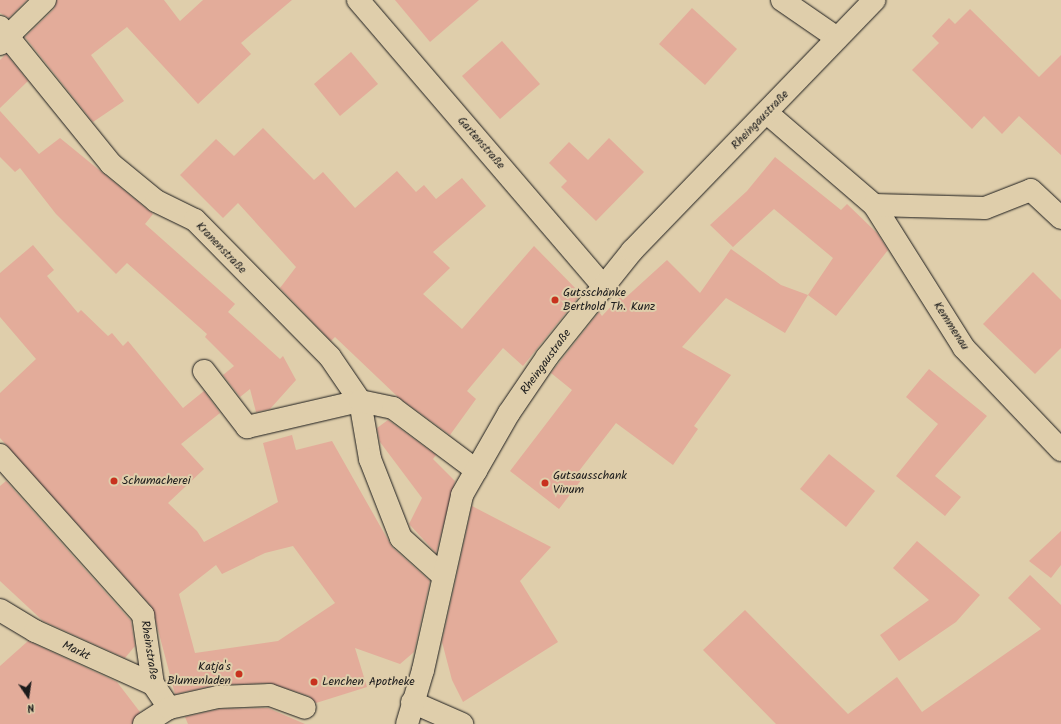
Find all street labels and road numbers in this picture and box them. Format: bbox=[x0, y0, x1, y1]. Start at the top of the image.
street label: Rheingaustraße bbox=[728, 87, 792, 153]
street label: Gartenstraße bbox=[454, 114, 508, 172]
street label: Kranenstraße bbox=[193, 219, 249, 277]
street label: Kemmenau bbox=[930, 299, 972, 353]
street label: Rheingaustraße bbox=[518, 327, 574, 397]
street label: Rheinstraße bbox=[137, 619, 161, 681]
street label: Markt bbox=[60, 638, 92, 664]

